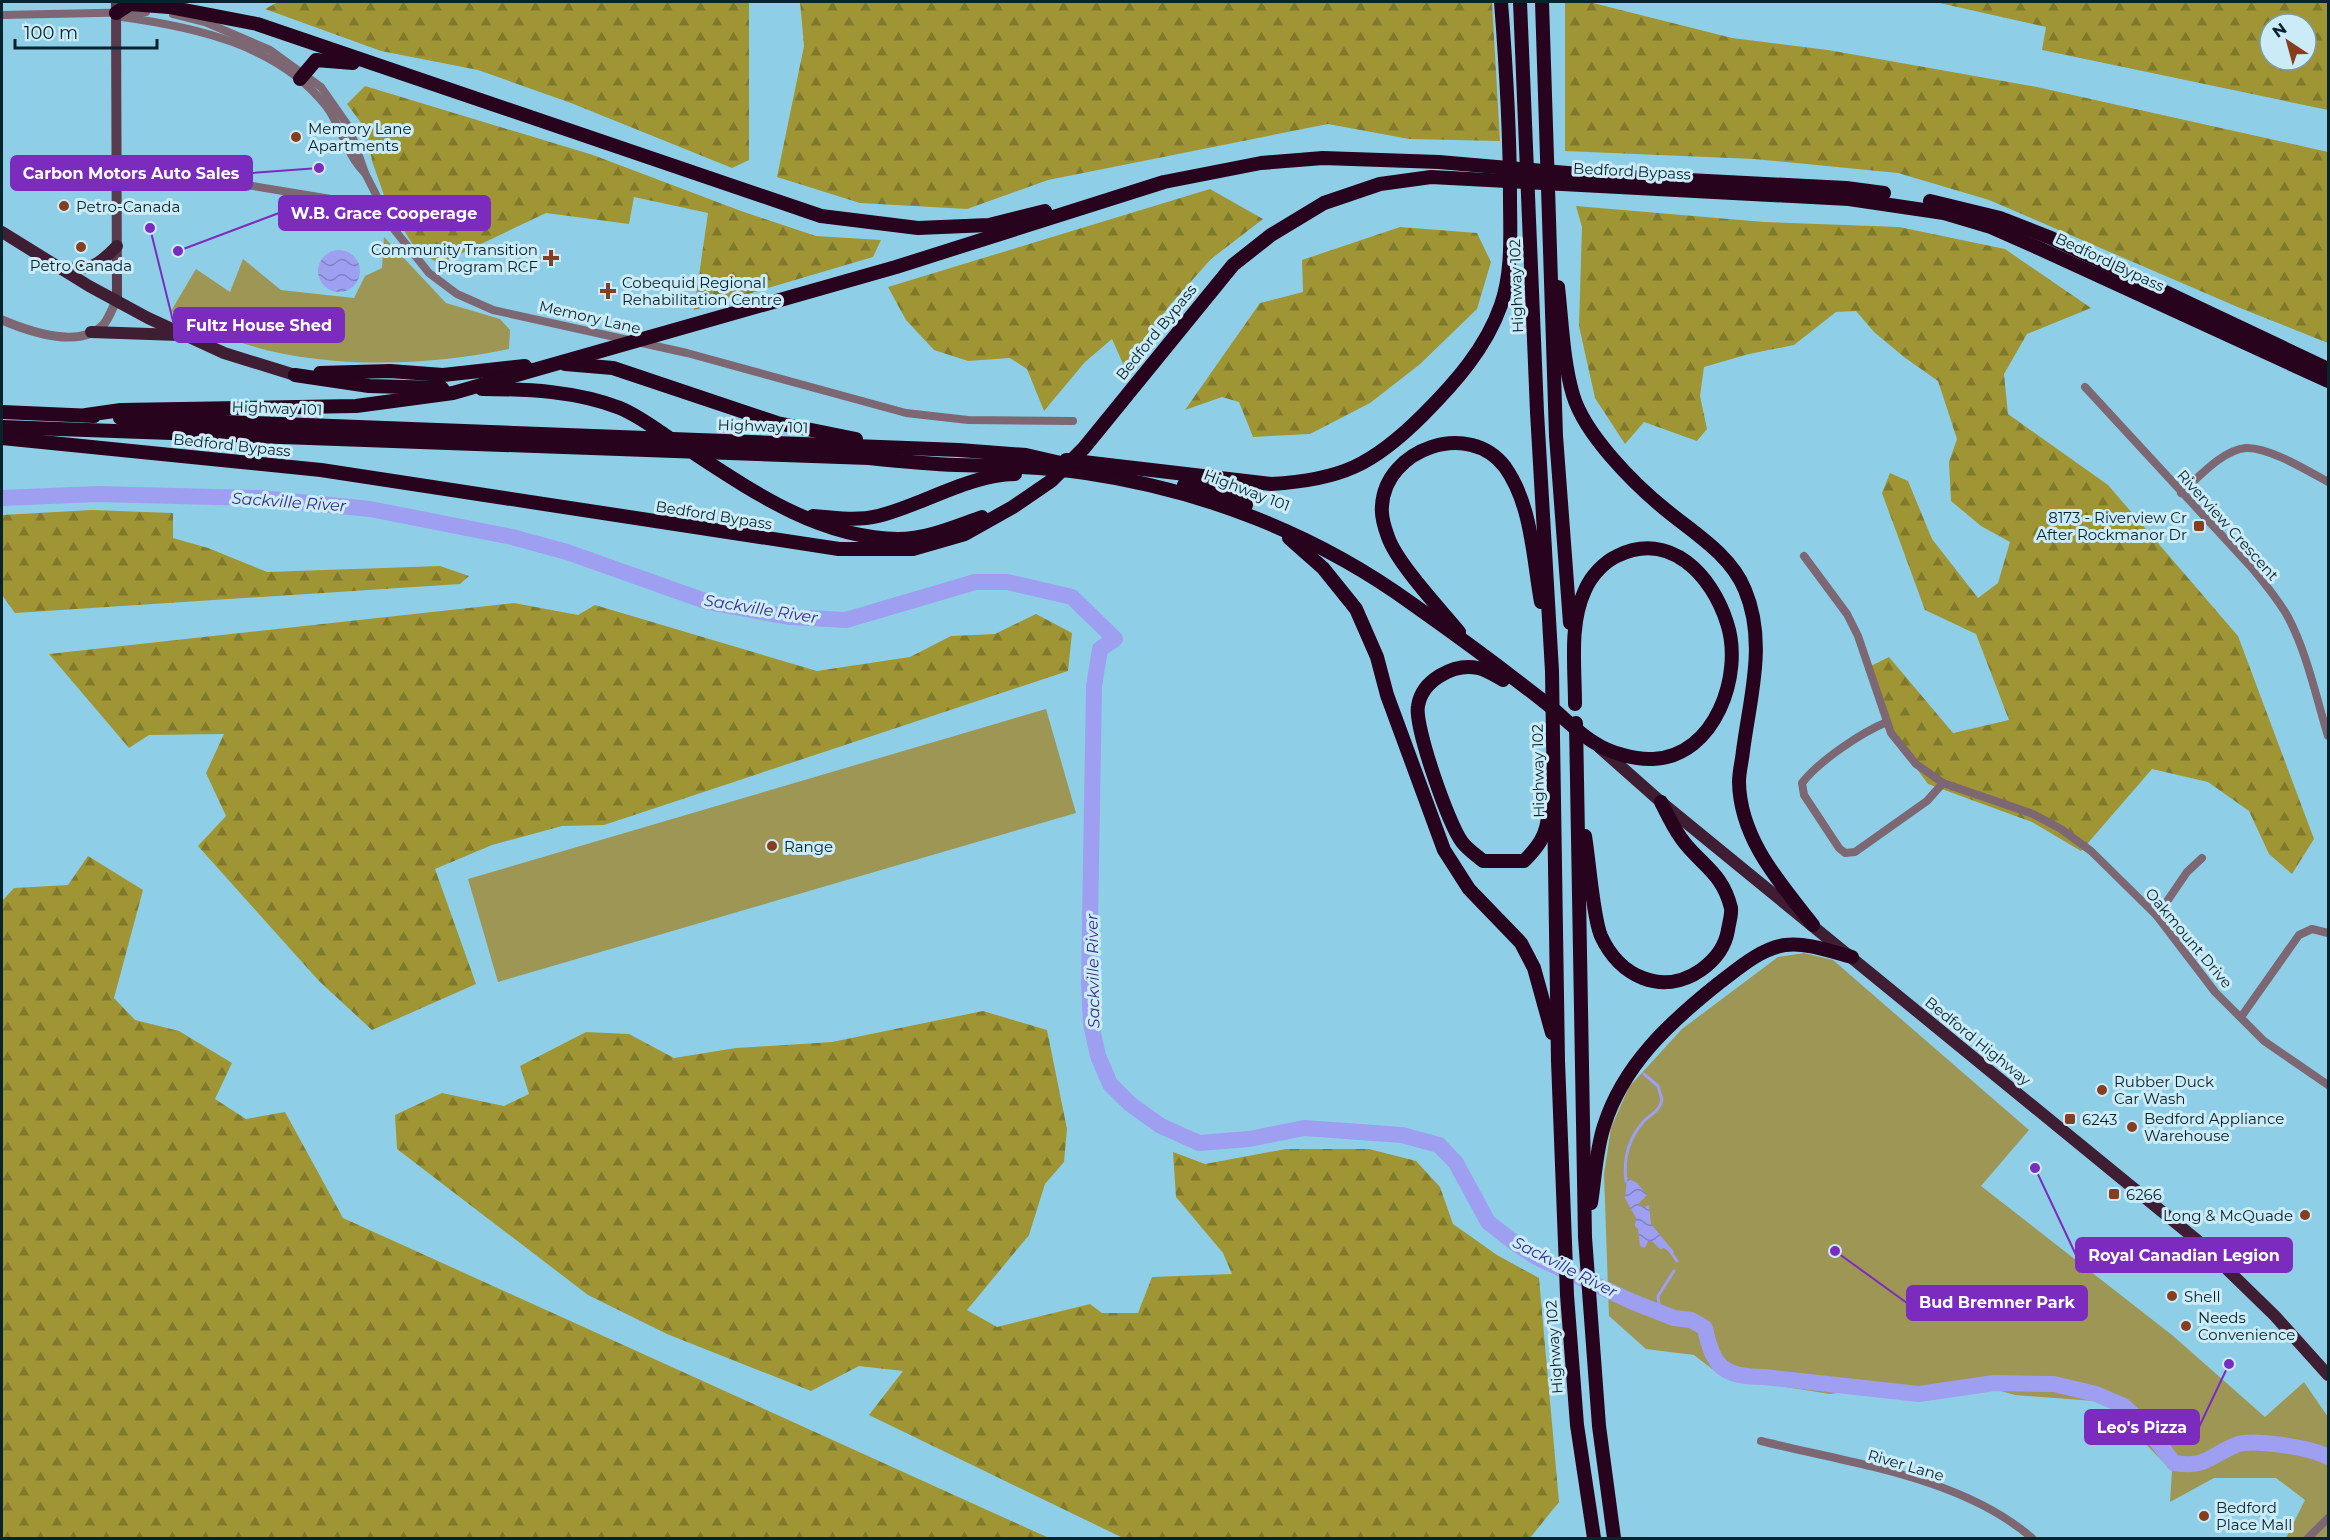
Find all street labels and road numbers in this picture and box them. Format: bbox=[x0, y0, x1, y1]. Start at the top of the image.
street label: Bedford Bypass bbox=[1573, 158, 1691, 184]
street label: Bedford Bypass bbox=[2053, 228, 2167, 296]
street label: Highway 102 bbox=[1505, 239, 1527, 333]
street label: Bedford Bypass bbox=[1112, 280, 1200, 384]
street label: Memory Lane bbox=[537, 296, 643, 338]
street label: Highway 101 bbox=[231, 397, 323, 419]
street label: Highway 101 bbox=[717, 415, 809, 437]
street label: Bedford Bypass bbox=[172, 429, 292, 461]
street label: Highway 101 bbox=[1201, 465, 1293, 515]
street label: Riverview Crescent bbox=[2173, 466, 2283, 584]
street label: Bedford Bypass bbox=[654, 496, 774, 534]
street label: Highway 102 bbox=[1528, 724, 1548, 818]
street label: Oakmount Drive bbox=[2142, 884, 2236, 992]
street label: Bedford Highway bbox=[1921, 992, 2036, 1090]
street label: Highway 102 bbox=[1541, 1300, 1567, 1394]
street label: River Lane bbox=[1866, 1445, 1946, 1485]

